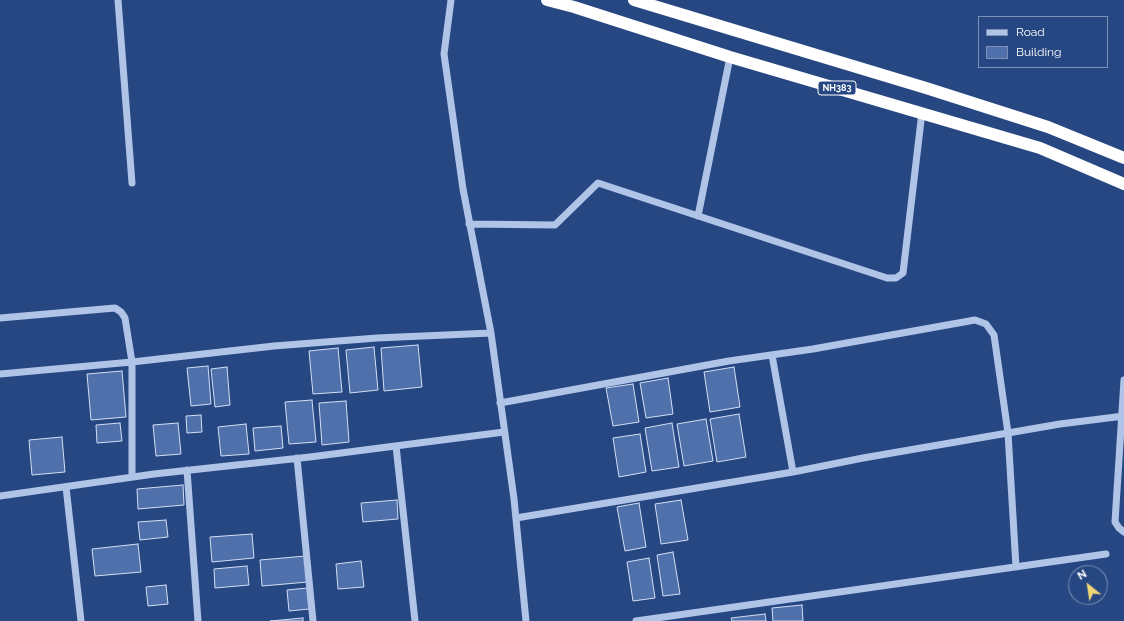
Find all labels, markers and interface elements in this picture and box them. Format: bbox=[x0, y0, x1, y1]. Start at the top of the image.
legend bbox=[978, 16, 1108, 68]
text: Road bbox=[1016, 25, 1045, 39]
text: Building bbox=[1016, 45, 1062, 59]
road number: NH383 bbox=[818, 81, 856, 95]
north arrow bbox=[1068, 565, 1108, 605]
text: N bbox=[1075, 567, 1089, 583]

